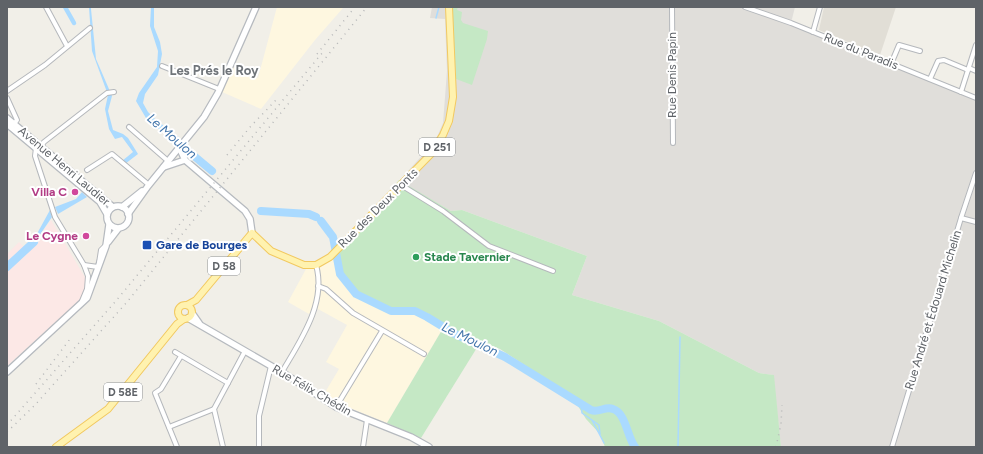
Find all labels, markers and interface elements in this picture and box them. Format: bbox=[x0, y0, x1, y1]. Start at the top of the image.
street label: Rue du Paradis bbox=[822, 30, 901, 72]
street label: Rue Denis Papin bbox=[665, 32, 679, 118]
district label: Les Prés le Roy bbox=[169, 63, 259, 78]
water label: Le Moulon bbox=[144, 110, 200, 162]
street label: Avenue Henri Laudier bbox=[15, 124, 113, 208]
road number: D 251 bbox=[419, 138, 455, 156]
street label: Rue des Deux Ponts bbox=[335, 165, 421, 251]
place label: Villa C bbox=[31, 185, 67, 199]
marker: Villa C bbox=[70, 187, 80, 197]
street label: Rue André et Édouard Michelin bbox=[902, 228, 964, 391]
place label: Le Cygne bbox=[26, 229, 78, 243]
marker: Le Cygne bbox=[81, 231, 91, 241]
place label: Gare de Bourges bbox=[156, 238, 248, 252]
marker: Gare de Bourges bbox=[141, 239, 153, 251]
place label: Stade Tavernier bbox=[424, 250, 511, 264]
marker: Stade Tavernier bbox=[411, 252, 421, 262]
road number: D 58 bbox=[208, 257, 240, 275]
water label: Le Moulon bbox=[439, 319, 501, 359]
street label: Rue Félix Chédin bbox=[270, 362, 354, 419]
road number: D 58E bbox=[104, 383, 142, 401]

